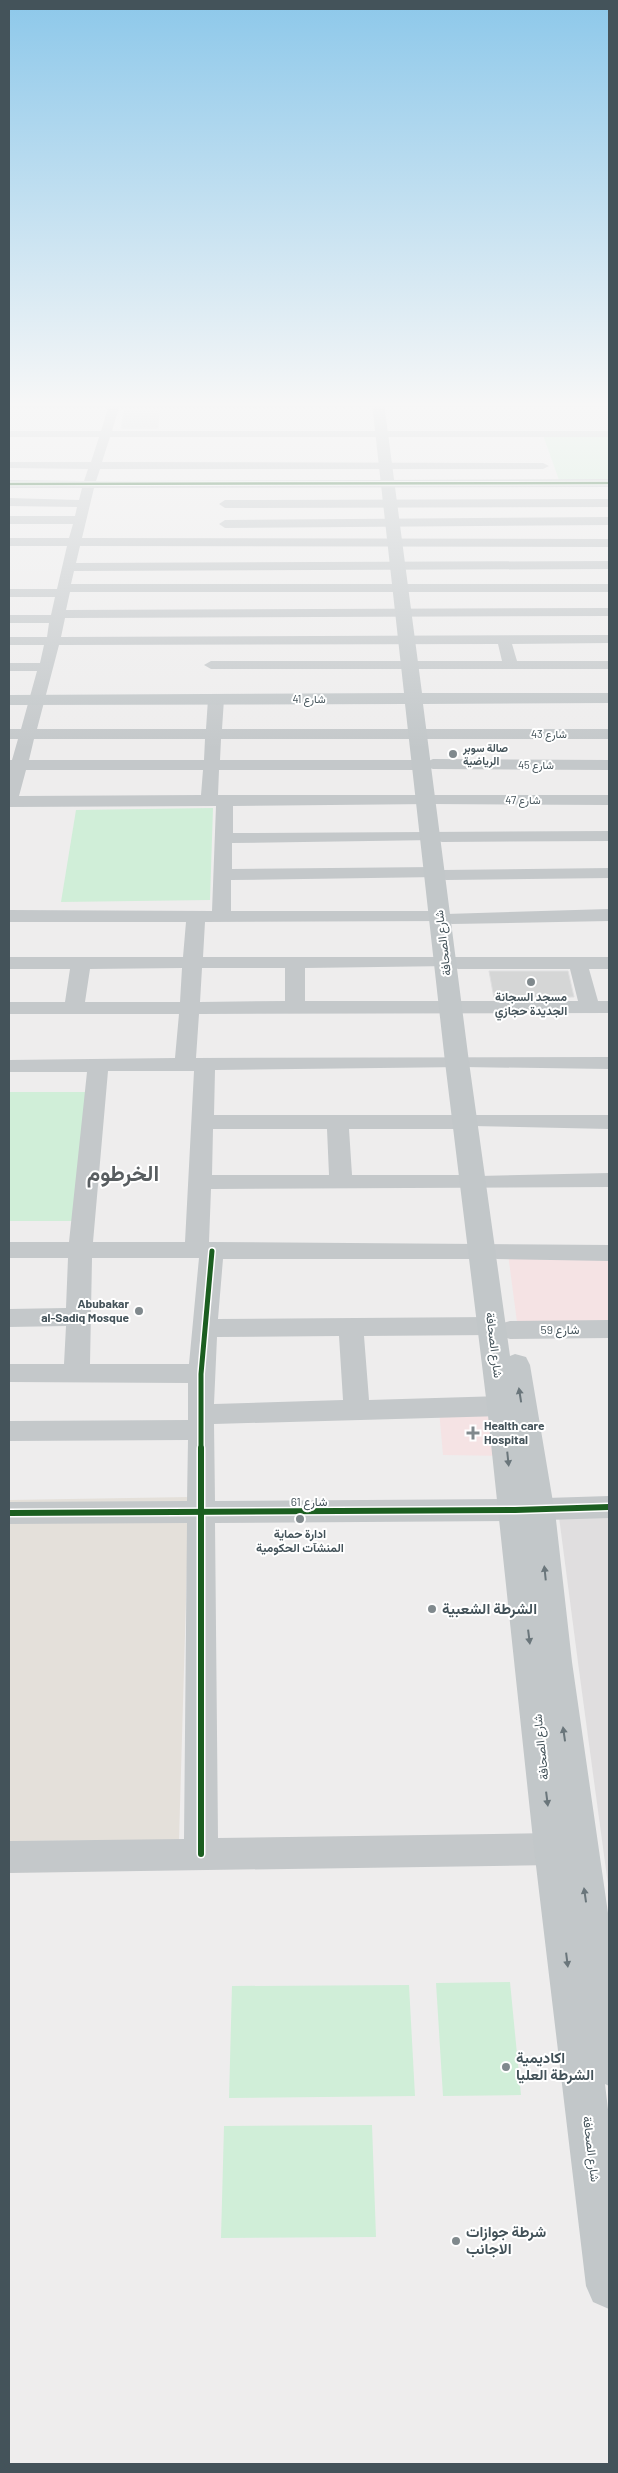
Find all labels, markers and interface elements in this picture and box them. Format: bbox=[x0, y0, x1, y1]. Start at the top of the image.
street label: شارع 41 bbox=[292, 692, 326, 707]
street label: شارع 43 bbox=[531, 727, 567, 742]
place label: صالة سوبر الرياضية bbox=[462, 741, 508, 768]
marker: صالة سوبر الرياضية bbox=[447, 748, 459, 760]
street label: شارع 45 bbox=[518, 758, 554, 773]
street label: شارع 47 bbox=[505, 793, 541, 808]
street label: شارع الصحافة bbox=[431, 909, 456, 977]
marker: مسجد السجانة الجديدة حجازي bbox=[525, 976, 537, 988]
place label: مسجد السجانة الجديدة حجازي bbox=[495, 989, 567, 1021]
district label: الخرطوم bbox=[87, 1159, 159, 1188]
place label: Abubakar al-Sadiq Mosque bbox=[41, 1296, 129, 1324]
marker: Abubakar al-Sadiq Mosque bbox=[133, 1305, 145, 1317]
street label: شارع الصحافة bbox=[481, 1311, 506, 1379]
street label: شارع 59 bbox=[541, 1322, 579, 1339]
one-way arrow bbox=[516, 1386, 524, 1402]
place label: Health care Hospital bbox=[484, 1418, 545, 1446]
marker: Health care Hospital bbox=[466, 1426, 480, 1440]
one-way arrow bbox=[504, 1451, 512, 1467]
street label: شارع 61 bbox=[291, 1494, 327, 1511]
marker: ادارة حماية المنشآت الحكومية bbox=[294, 1513, 306, 1525]
place label: ادارة حماية المنشآت الحكومية bbox=[256, 1526, 344, 1556]
one-way arrow bbox=[541, 1564, 549, 1580]
place label: الشرطة الشعبية bbox=[442, 1599, 537, 1618]
marker: الشرطة الشعبية bbox=[426, 1603, 438, 1615]
one-way arrow bbox=[525, 1630, 533, 1646]
street label: شارع الصحافة bbox=[530, 1713, 553, 1781]
one-way arrow bbox=[560, 1726, 568, 1742]
one-way arrow bbox=[543, 1791, 551, 1807]
one-way arrow bbox=[581, 1887, 589, 1903]
one-way arrow bbox=[563, 1952, 571, 1968]
place label: اكاديمية الشرطة العليا bbox=[516, 2048, 594, 2084]
marker: اكاديمية الشرطة العليا bbox=[500, 2061, 512, 2073]
street label: شارع الصحافة bbox=[578, 2115, 603, 2183]
place label: شرطة جوازات الاجانب bbox=[466, 2222, 546, 2258]
marker: شرطة جوازات الاجانب bbox=[450, 2235, 462, 2247]

